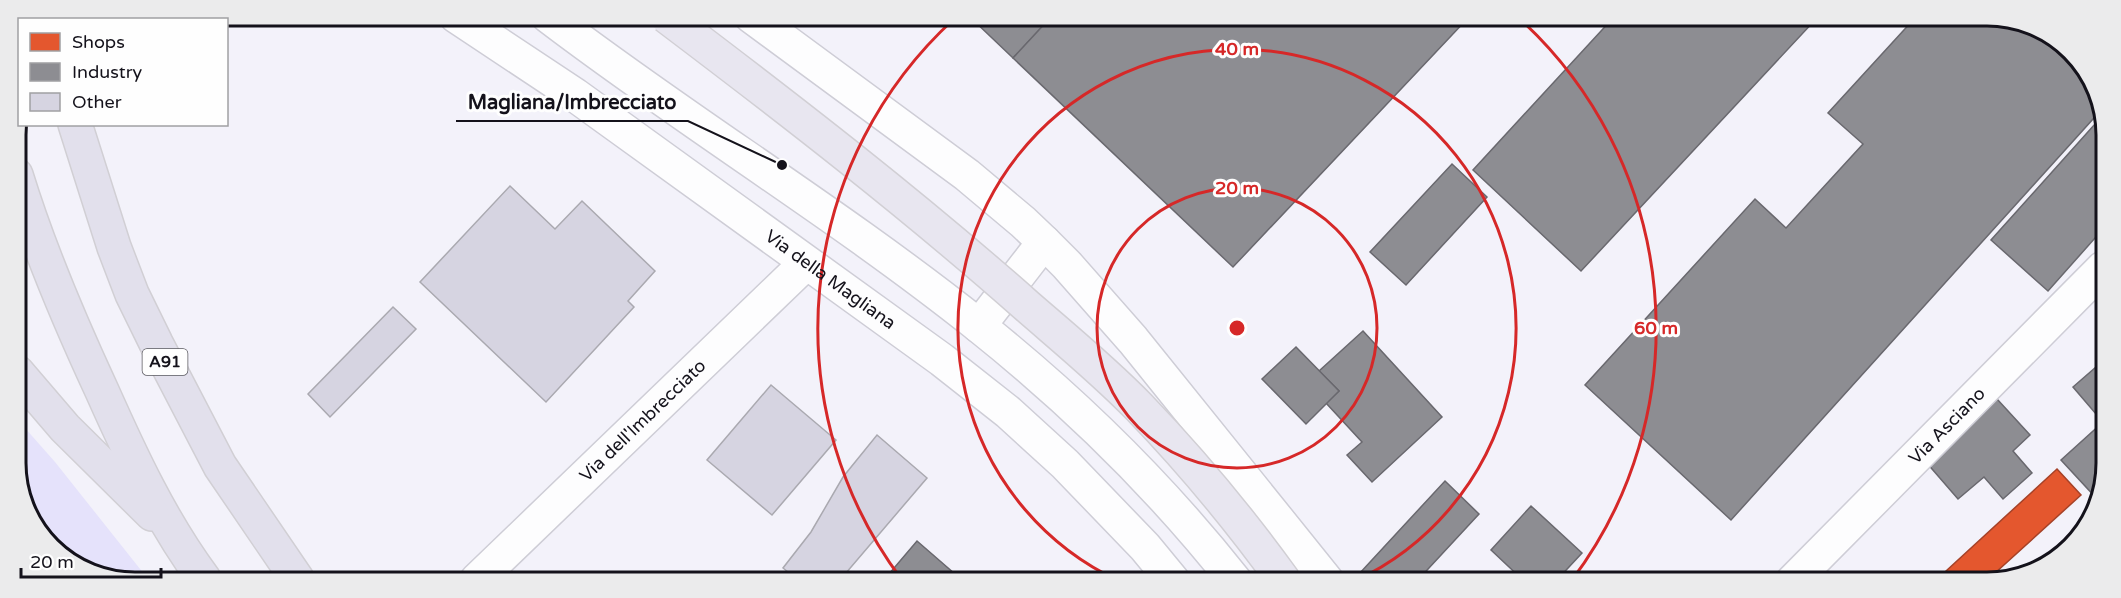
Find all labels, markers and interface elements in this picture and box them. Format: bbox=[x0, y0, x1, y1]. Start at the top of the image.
legend bbox=[18, 18, 228, 126]
text: Shops bbox=[72, 31, 125, 53]
text: 40 m bbox=[1215, 38, 1259, 60]
text: Industry bbox=[72, 61, 143, 83]
callout: Magliana/Imbrecciato bbox=[456, 83, 688, 121]
text: Other bbox=[72, 91, 122, 113]
text: Magliana/Imbrecciato bbox=[468, 91, 676, 115]
text: 20 m bbox=[1215, 177, 1259, 199]
street label: Via della Magliana bbox=[761, 225, 900, 334]
text: 60 m bbox=[1634, 317, 1678, 339]
centre of rings bbox=[1227, 318, 1247, 338]
road number: A91 bbox=[142, 349, 188, 375]
street label: Via dell'Imbrecciato bbox=[575, 355, 710, 486]
street label: Via Asciano bbox=[1904, 382, 1990, 469]
scale bar bbox=[21, 541, 160, 579]
text: 20 m bbox=[30, 551, 74, 573]

